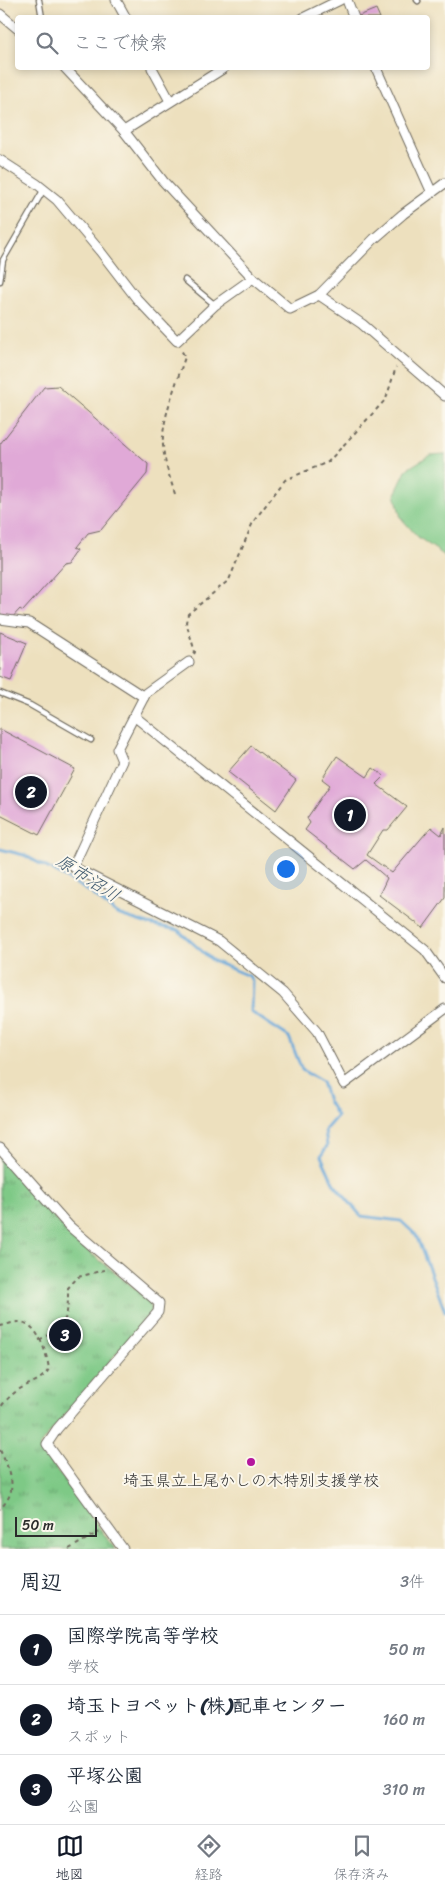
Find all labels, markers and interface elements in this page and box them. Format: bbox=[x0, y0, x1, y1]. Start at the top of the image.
search box bbox=[15, 15, 430, 70]
text: ここで検索 bbox=[73, 26, 168, 59]
icon: search bbox=[33, 29, 61, 57]
pin: 2 bbox=[15, 773, 47, 811]
pin: 1 bbox=[334, 796, 366, 834]
water label: 原市沼川 bbox=[49, 845, 127, 911]
your location bbox=[273, 856, 299, 882]
pin: 3 bbox=[49, 1316, 81, 1354]
marker: 埼玉県立上尾かしの木特別支援学校 bbox=[245, 1456, 257, 1468]
place label: 埼玉県立上尾かしの木特別支援学校 bbox=[123, 1466, 379, 1495]
text: 50 m bbox=[22, 1513, 54, 1538]
scale bar bbox=[15, 1514, 98, 1537]
text: 周辺 bbox=[20, 1563, 62, 1601]
text: 3件 bbox=[400, 1567, 425, 1596]
text: 国際学院高等学校 bbox=[67, 1619, 219, 1652]
text: 1 bbox=[33, 1635, 39, 1664]
text: 50 m bbox=[389, 1635, 425, 1664]
text: 学校 bbox=[67, 1652, 99, 1681]
text: 埼玉トヨペット(株)配車センター bbox=[67, 1689, 346, 1722]
text: 2 bbox=[31, 1705, 41, 1734]
text: 160 m bbox=[382, 1705, 425, 1734]
text: スポット bbox=[67, 1722, 131, 1751]
text: 平塚公園 bbox=[67, 1759, 143, 1792]
text: 3 bbox=[32, 1775, 40, 1804]
text: 310 m bbox=[383, 1775, 425, 1804]
text: 公園 bbox=[67, 1792, 99, 1821]
tab: 地図 bbox=[56, 1832, 84, 1887]
tab: 経路 bbox=[195, 1832, 223, 1887]
tab: 保存済み bbox=[334, 1832, 390, 1887]

